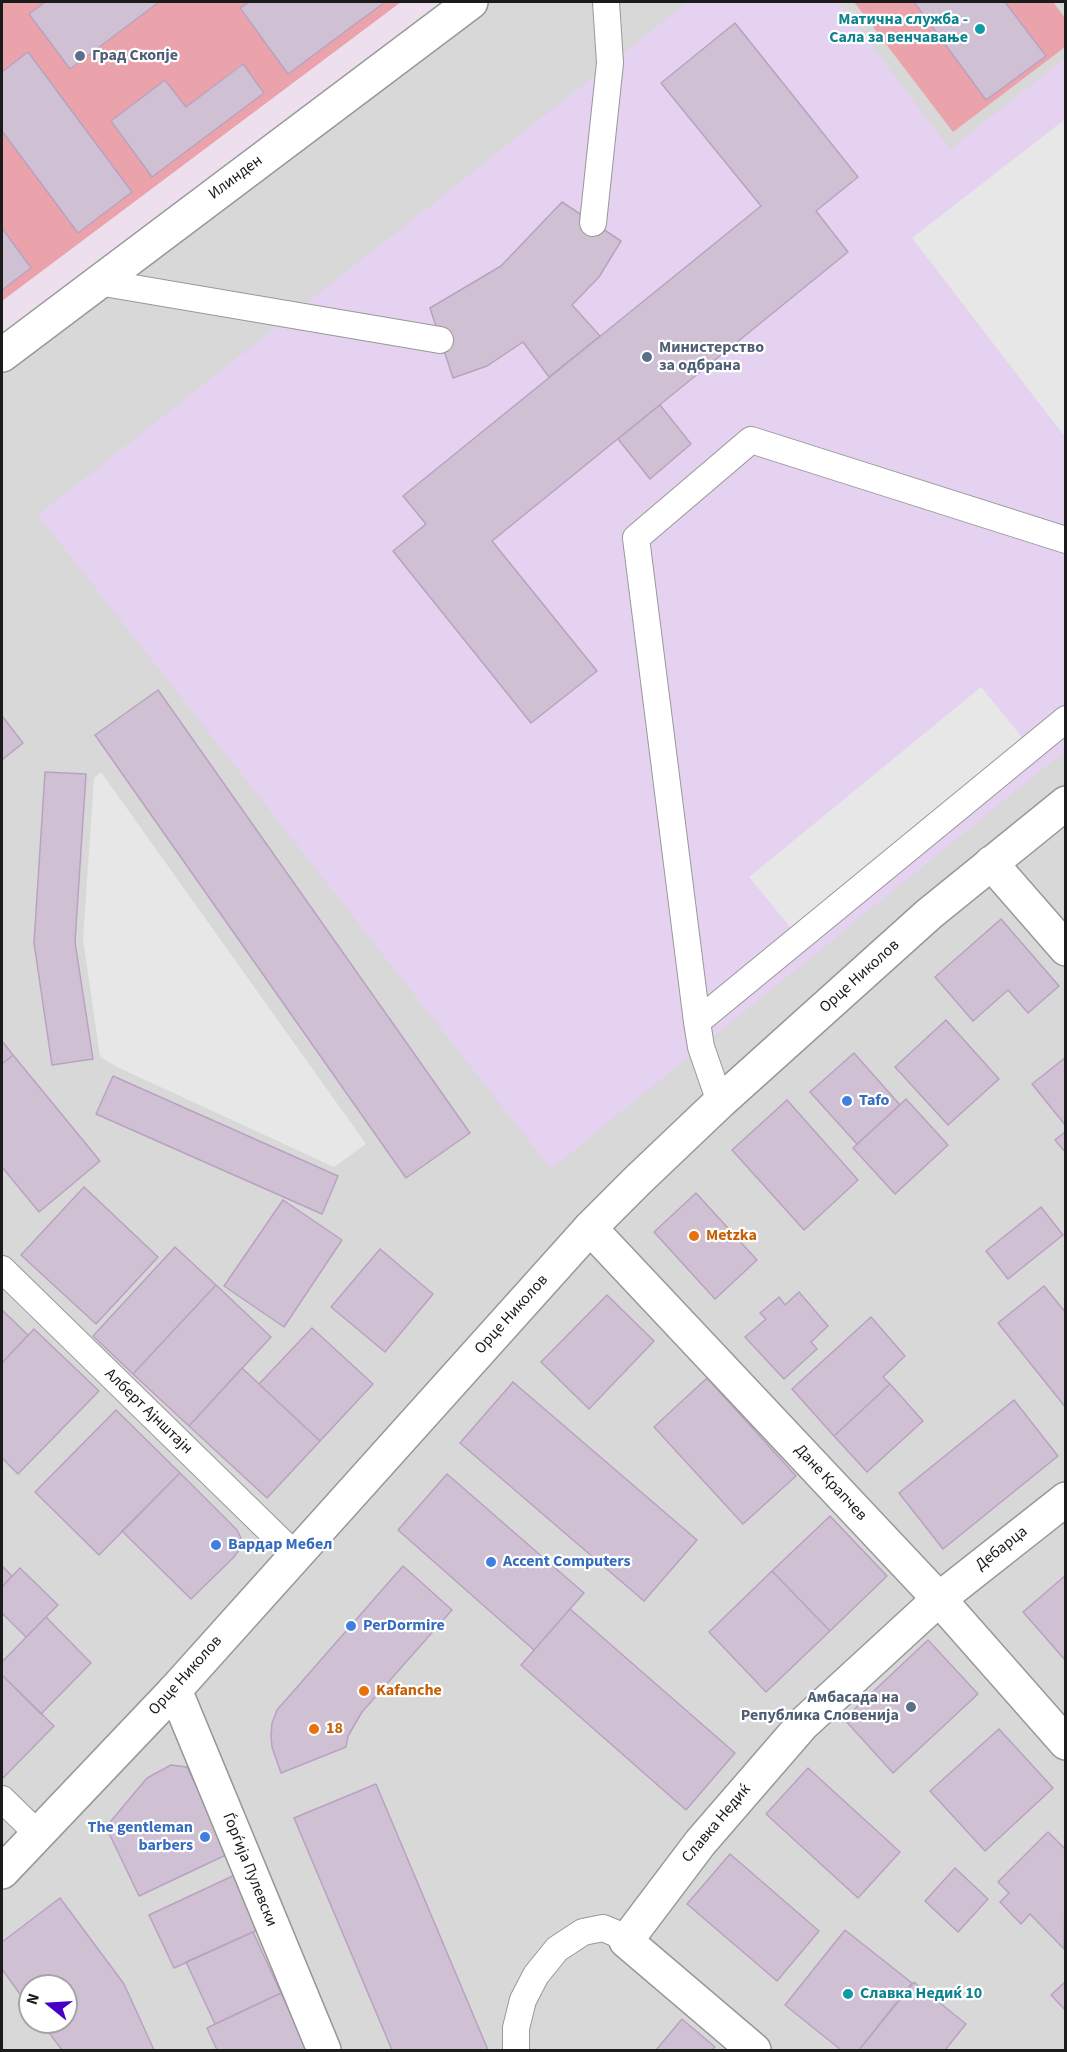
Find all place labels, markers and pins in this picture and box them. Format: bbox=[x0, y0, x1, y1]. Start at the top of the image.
place label: Матична служба - Сала за венчавање bbox=[829, 10, 968, 48]
marker: Матична служба - Сала за венчавање bbox=[973, 22, 987, 36]
place label: Град Скопје bbox=[92, 46, 178, 66]
marker: Град Скопје bbox=[73, 49, 87, 63]
place label: Министерство за одбрана bbox=[659, 338, 764, 376]
marker: Министерство за одбрана bbox=[640, 350, 654, 364]
place label: Tafo bbox=[859, 1091, 889, 1111]
marker: Tafo bbox=[840, 1094, 854, 1108]
place label: Metzka bbox=[706, 1226, 757, 1246]
marker: Metzka bbox=[687, 1229, 701, 1243]
place label: Вардар Мебел bbox=[228, 1535, 332, 1555]
marker: Вардар Мебел bbox=[209, 1538, 223, 1552]
place label: Accent Computers bbox=[503, 1552, 631, 1572]
marker: Accent Computers bbox=[484, 1555, 498, 1569]
place label: PerDormire bbox=[363, 1616, 445, 1636]
marker: PerDormire bbox=[344, 1619, 358, 1633]
place label: Kafanche bbox=[376, 1681, 442, 1701]
marker: Kafanche bbox=[357, 1684, 371, 1698]
place label: Амбасада на Република Словенија bbox=[741, 1688, 899, 1726]
marker: Амбасада на Република Словенија bbox=[904, 1700, 918, 1714]
place label: 18 bbox=[326, 1719, 343, 1739]
marker: 18 bbox=[307, 1722, 321, 1736]
place label: The gentleman barbers bbox=[87, 1818, 193, 1856]
marker: The gentleman barbers bbox=[198, 1830, 212, 1844]
place label: Славка Недиќ 10 bbox=[860, 1984, 982, 2004]
marker: Славка Недиќ 10 bbox=[841, 1987, 855, 2001]

